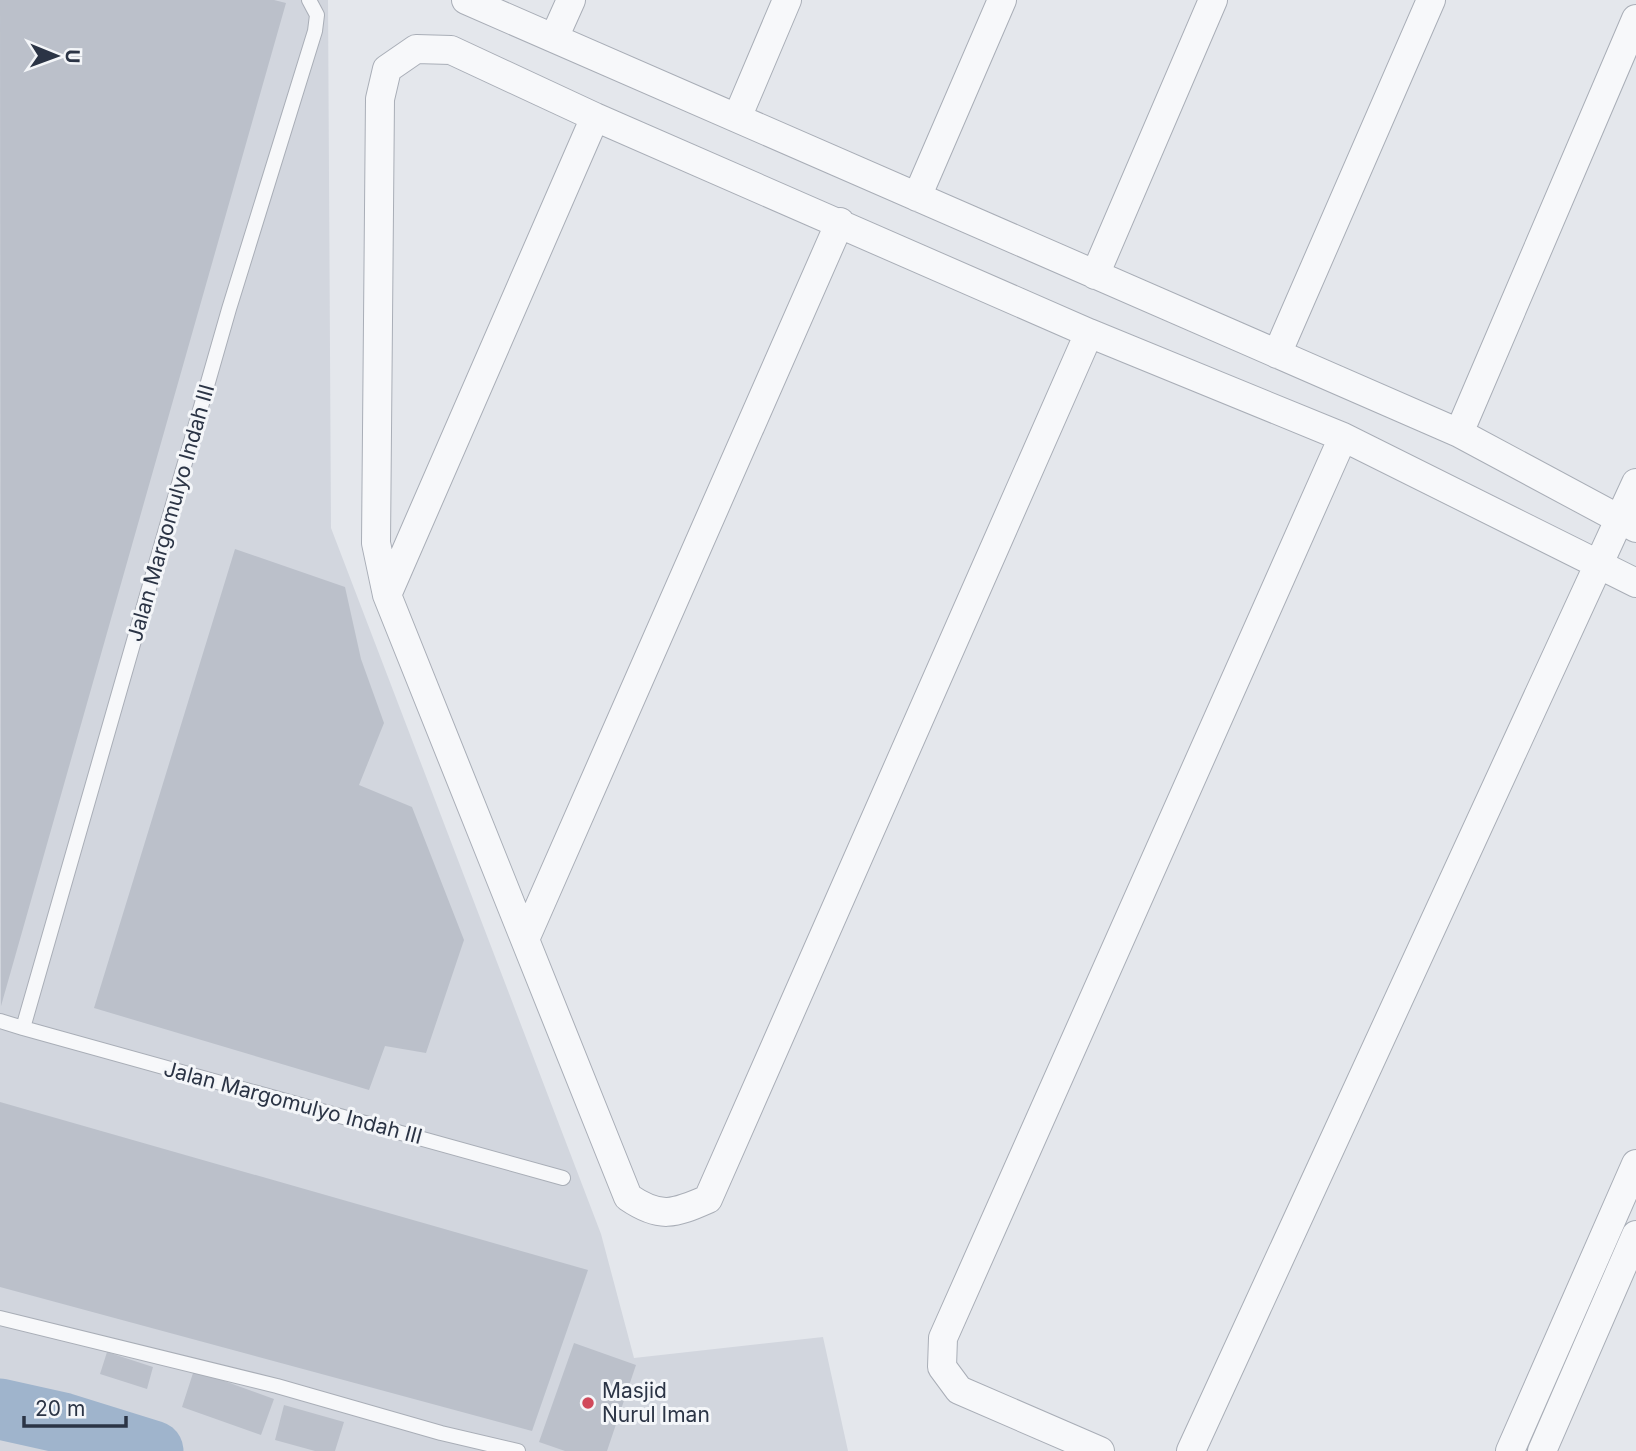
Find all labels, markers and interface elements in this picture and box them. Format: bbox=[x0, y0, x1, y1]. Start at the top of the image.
north arrow bbox=[21, 21, 91, 91]
text: U bbox=[61, 49, 84, 63]
street label: Jalan Margomulyo Indah III bbox=[122, 381, 219, 644]
street label: Jalan Margomulyo Indah III bbox=[161, 1056, 425, 1149]
place label: Masjid Nurul Iman bbox=[602, 1378, 710, 1427]
scale bar bbox=[24, 1384, 126, 1428]
marker: Masjid Nurul Iman bbox=[580, 1395, 596, 1411]
text: 20 m bbox=[35, 1396, 85, 1421]

